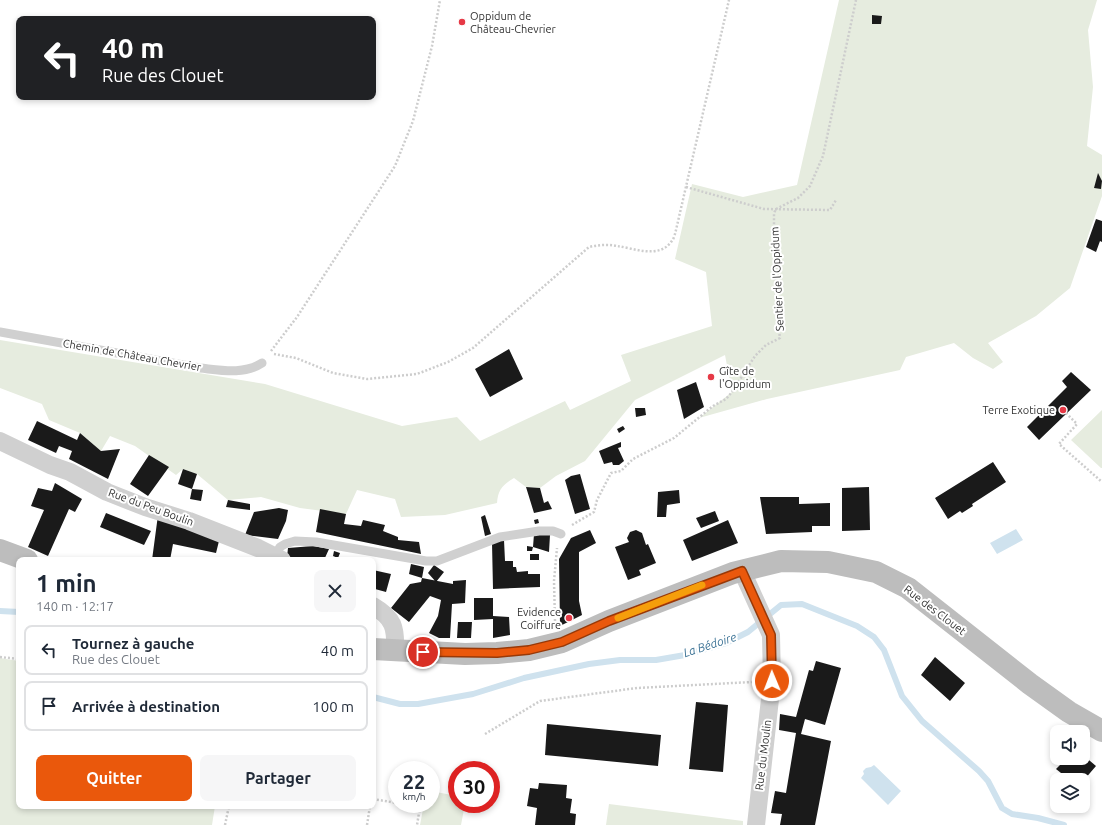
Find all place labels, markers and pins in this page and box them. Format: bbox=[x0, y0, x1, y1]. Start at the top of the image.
place label: Oppidum de Château-Chevrier bbox=[470, 10, 557, 35]
marker: Oppidum de Château-Chevrier bbox=[457, 17, 467, 27]
place label: Gîte de l'Oppidum bbox=[719, 365, 771, 390]
marker: Gîte de l'Oppidum bbox=[706, 372, 716, 382]
place label: Terre Exotique bbox=[982, 404, 1055, 416]
marker: Terre Exotique bbox=[1058, 405, 1068, 415]
place label: Evidence Coiffure bbox=[517, 606, 561, 631]
marker: Evidence Coiffure bbox=[564, 613, 574, 623]
pin bbox=[406, 635, 440, 669]

